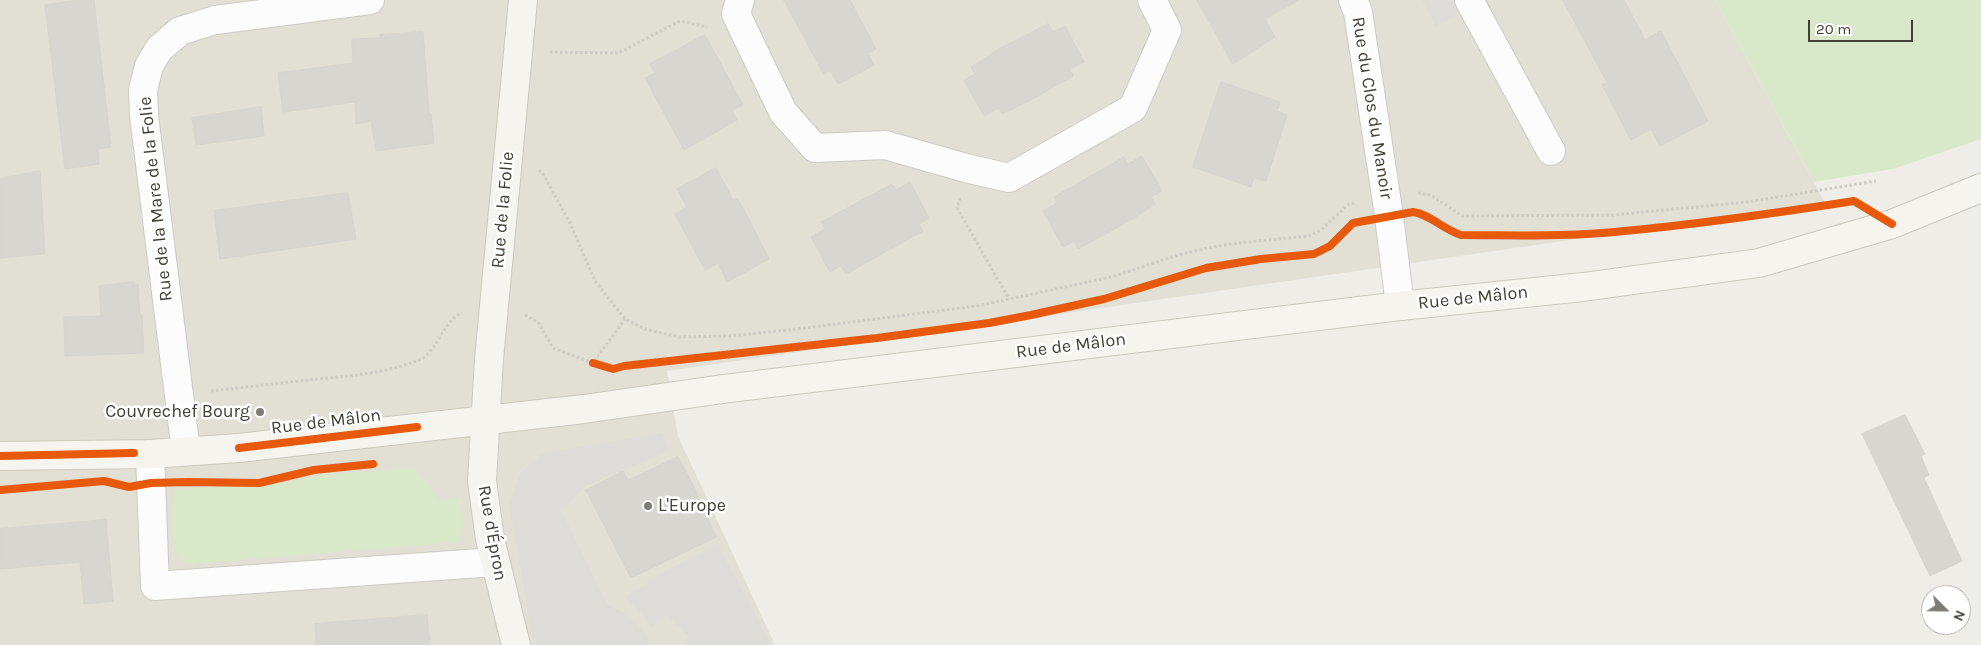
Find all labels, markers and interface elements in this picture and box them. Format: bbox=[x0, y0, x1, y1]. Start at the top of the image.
scale bar bbox=[1811, 10, 1916, 42]
street label: Rue du Clos du Manoir bbox=[1347, 15, 1397, 201]
text: 20 m bbox=[1816, 20, 1851, 38]
street label: Rue de la Mare de la Folie bbox=[135, 96, 177, 302]
street label: Rue de la Folie bbox=[487, 151, 519, 269]
street label: Rue de Mâlon bbox=[1417, 281, 1529, 315]
street label: Rue de Mâlon bbox=[1015, 329, 1127, 363]
place label: Couvrechef Bourg bbox=[105, 401, 250, 423]
street label: Rue de Mâlon bbox=[270, 405, 382, 439]
marker: Couvrechef Bourg bbox=[254, 406, 266, 418]
street label: Rue d'Épron bbox=[473, 484, 511, 582]
place label: L'Europe bbox=[658, 495, 726, 517]
marker: L'Europe bbox=[642, 500, 654, 512]
north arrow bbox=[1921, 585, 1971, 635]
text: N bbox=[1950, 608, 1969, 624]

